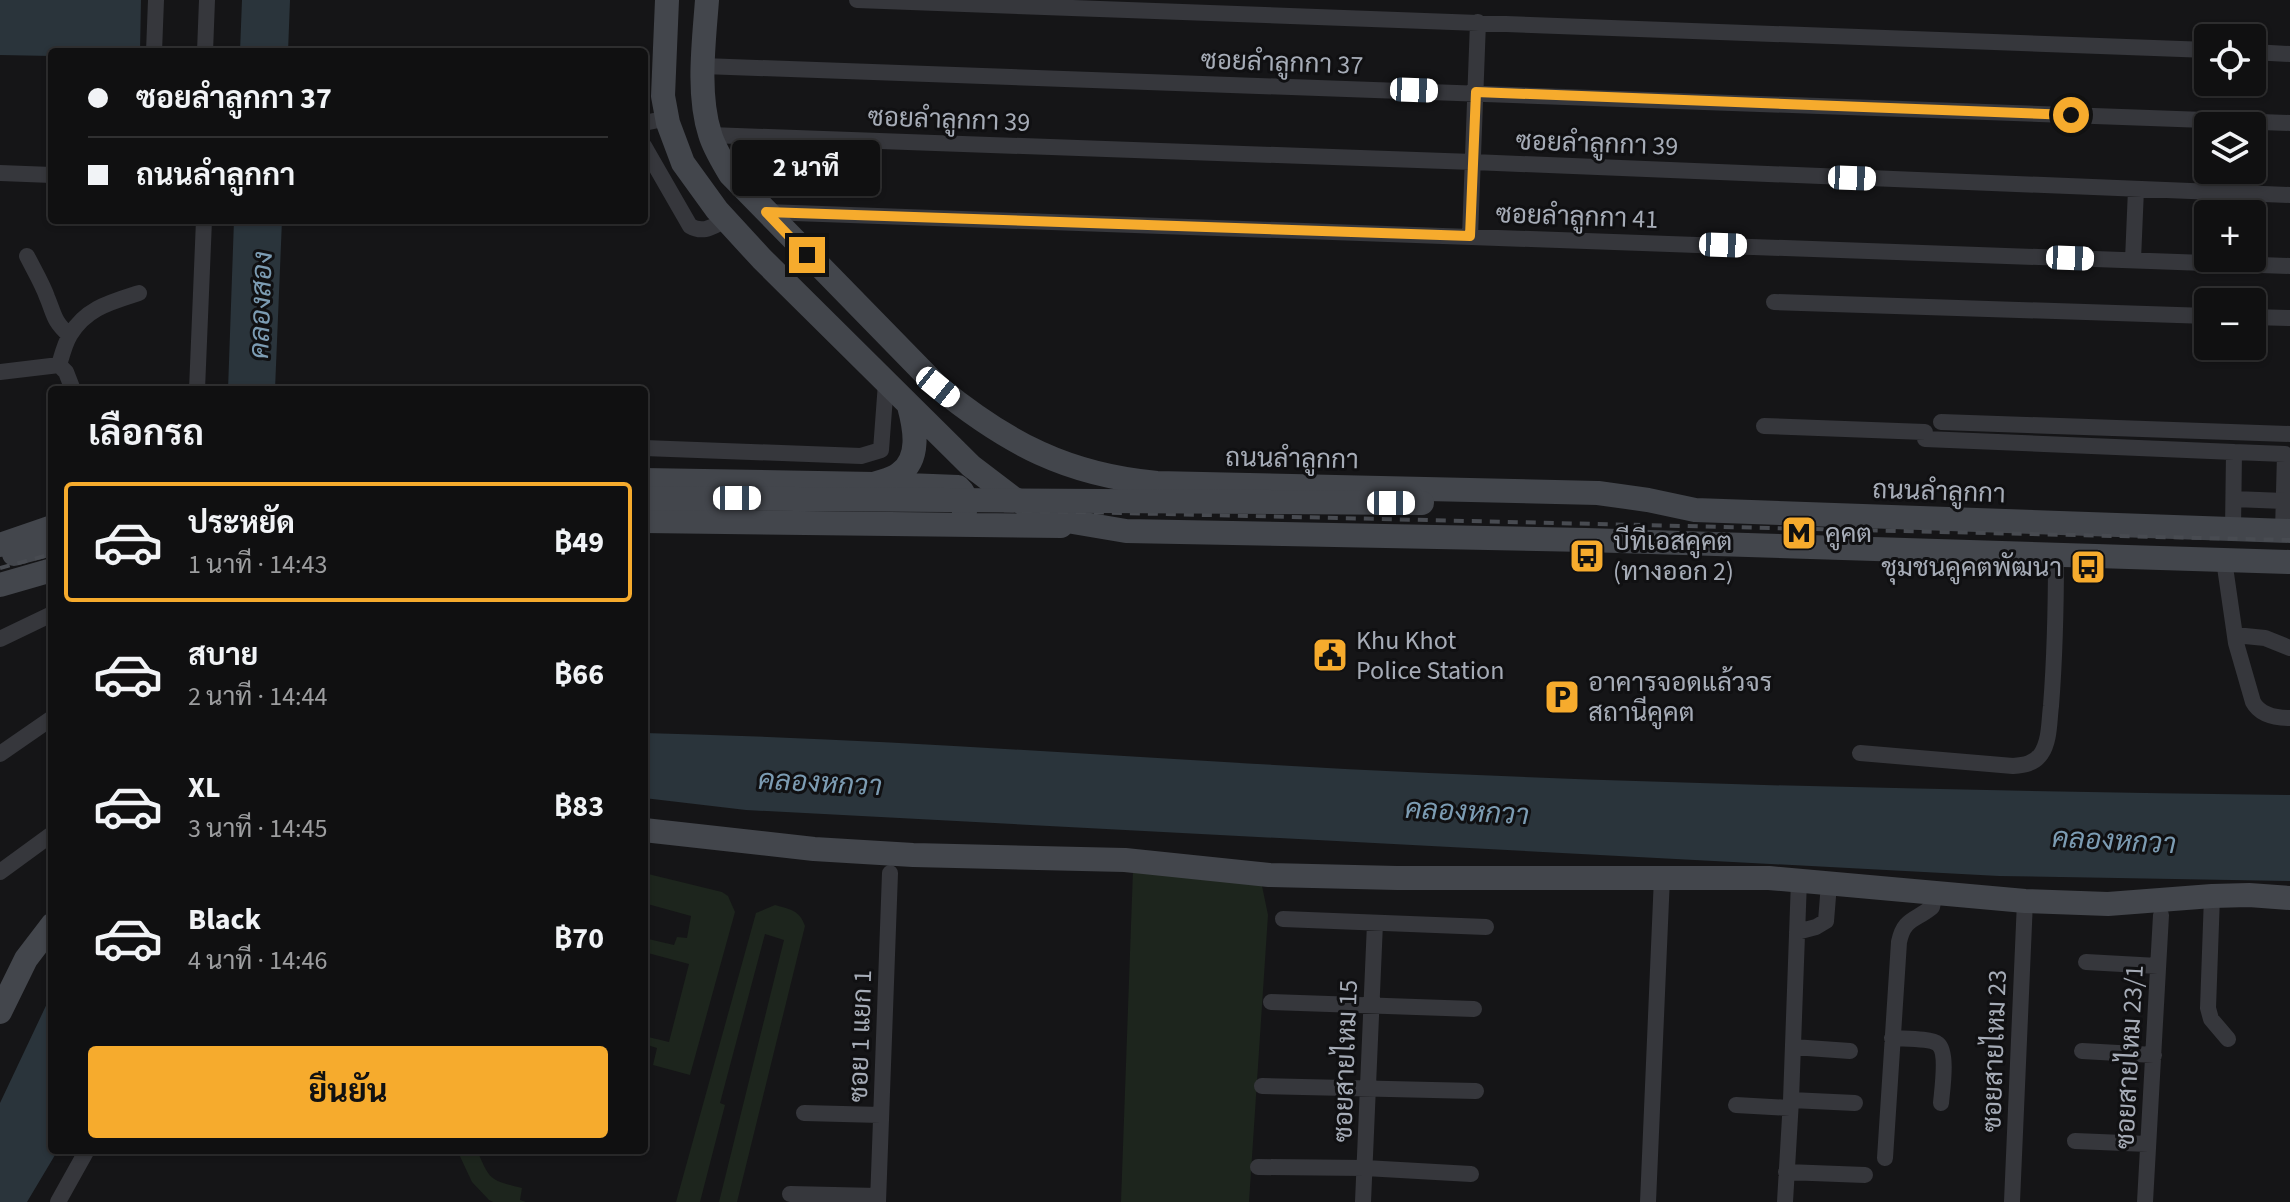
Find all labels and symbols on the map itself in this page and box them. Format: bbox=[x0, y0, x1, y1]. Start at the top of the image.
street label: ซอยลำลูกกา 37 bbox=[1200, 41, 1364, 84]
car bbox=[1390, 77, 1438, 103]
route start bbox=[2053, 97, 2089, 133]
street label: ซอยลำลูกกา 39 bbox=[867, 98, 1031, 141]
street label: ซอยลำลูกกา 39 bbox=[1515, 122, 1679, 165]
callout: 2 นาที bbox=[733, 139, 881, 195]
car bbox=[1828, 165, 1876, 191]
street label: ซอยลำลูกกา 41 bbox=[1495, 195, 1659, 238]
car bbox=[1699, 232, 1747, 258]
route end bbox=[789, 237, 825, 273]
car bbox=[2046, 245, 2094, 271]
water label: คลองสอง bbox=[239, 251, 283, 360]
car bbox=[912, 363, 964, 411]
street label: ถนนลำลูกกา bbox=[1225, 439, 1359, 478]
street label: ถนนลำลูกกา bbox=[1872, 471, 2006, 512]
car bbox=[713, 486, 761, 510]
car bbox=[1367, 491, 1415, 515]
metro station icon: คูคต bbox=[1780, 514, 1818, 552]
place label: คูคต bbox=[1825, 515, 1872, 552]
place label: บีทีเอสคูคต (ทางออก 2) bbox=[1613, 523, 1734, 590]
bus stop icon: บีทีเอสคูคต (ทางออก 2) bbox=[1568, 537, 1606, 575]
bus stop icon: ชุมชนคูคตพัฒนา bbox=[2069, 548, 2107, 586]
place label: ชุมชนคูคตพัฒนา bbox=[1881, 549, 2062, 586]
place label: Khu Khot Police Station bbox=[1356, 622, 1504, 689]
public building icon: Khu Khot Police Station bbox=[1311, 636, 1349, 674]
place label: อาคารจอดแล้วจร สถานีคูคต bbox=[1588, 664, 1772, 731]
parking icon: อาคารจอดแล้วจร สถานีคูคต bbox=[1543, 678, 1581, 716]
water label: คลองหกวา bbox=[757, 760, 883, 806]
water label: คลองหกวา bbox=[1404, 789, 1530, 835]
water label: คลองหกวา bbox=[2051, 818, 2177, 864]
street label: ซอยสายไหม 23/1 bbox=[2106, 964, 2153, 1150]
street label: ซอย 1 แยก 1 bbox=[840, 969, 881, 1103]
street label: ซอยสายไหม 23 bbox=[1973, 969, 2016, 1133]
street label: ซอยสายไหม 15 bbox=[1324, 979, 1367, 1143]

